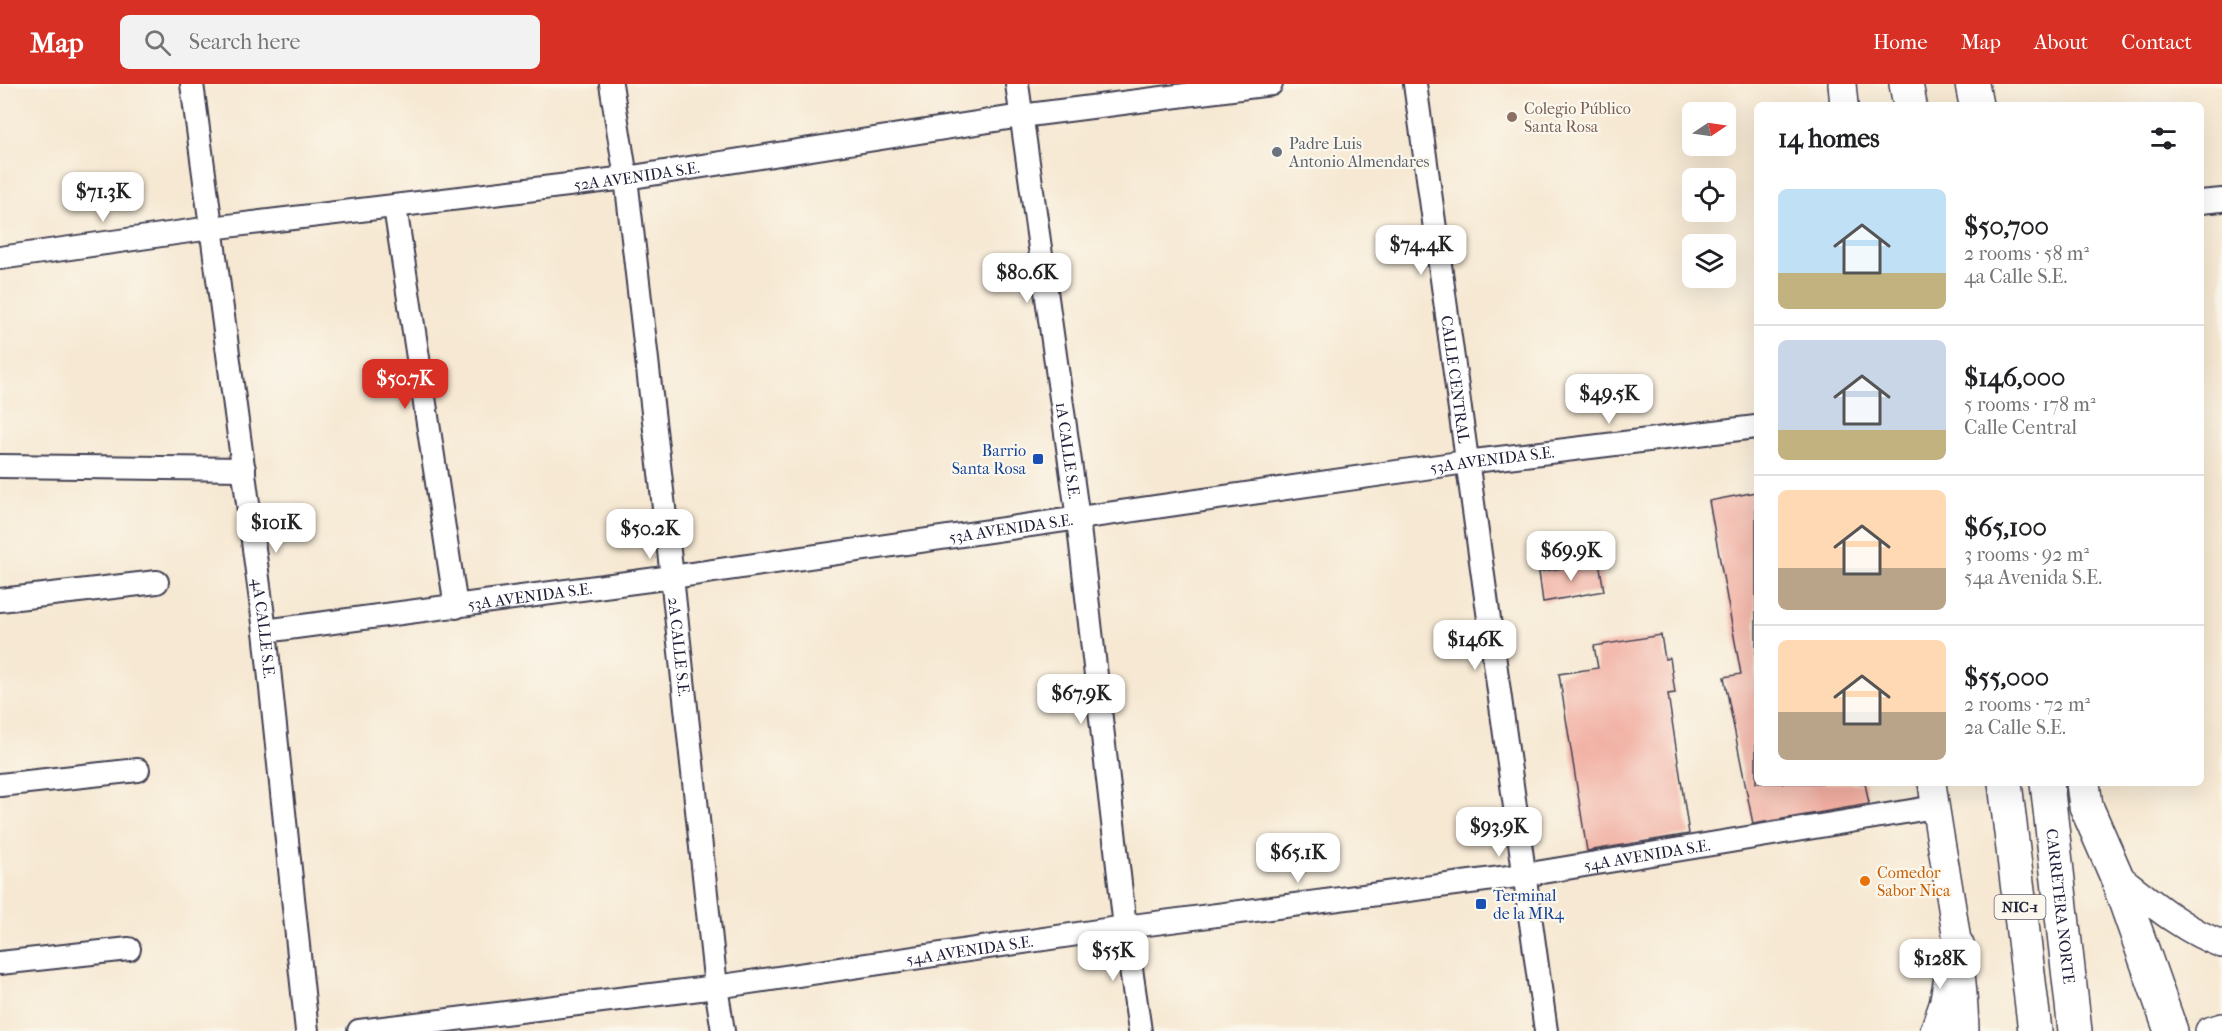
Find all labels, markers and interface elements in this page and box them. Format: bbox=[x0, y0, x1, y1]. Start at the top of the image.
search box bbox=[120, 15, 540, 69]
text: Map bbox=[30, 26, 84, 59]
icon: search bbox=[141, 26, 174, 59]
text: Search here bbox=[189, 29, 300, 55]
text: Home bbox=[1873, 30, 1928, 54]
text: Map bbox=[1961, 30, 2001, 54]
text: About bbox=[2034, 30, 2088, 54]
text: Contact bbox=[2121, 30, 2192, 54]
place label: Colegio Público Santa Rosa bbox=[1524, 99, 1631, 136]
north arrow bbox=[1682, 102, 1736, 156]
map controls bbox=[1682, 102, 1736, 288]
marker: Colegio Público Santa Rosa bbox=[1505, 110, 1519, 124]
icon: filters bbox=[2147, 122, 2180, 155]
text: 14 homes bbox=[1778, 123, 1880, 154]
place label: Padre Luis Antonio Almendares bbox=[1288, 134, 1430, 171]
marker: Padre Luis Antonio Almendares bbox=[1270, 145, 1284, 159]
street label: 52A AVENIDA S.E. bbox=[573, 158, 701, 194]
button: locate bbox=[1682, 168, 1736, 222]
pin: $71.3K bbox=[54, 172, 152, 223]
text: $71.3K bbox=[76, 180, 130, 203]
text: $50,700 bbox=[1964, 211, 2049, 242]
icon: home bbox=[1826, 213, 1898, 285]
pin: $74.4K bbox=[1372, 225, 1470, 276]
text: $74.4K bbox=[1389, 233, 1453, 256]
button: layers bbox=[1682, 234, 1736, 288]
text: 2 rooms · 58 m² bbox=[1964, 242, 2089, 265]
pin: $80.6K bbox=[978, 253, 1076, 304]
text: $80.6K bbox=[996, 261, 1058, 284]
text: 4a Calle S.E. bbox=[1964, 265, 2067, 288]
street label: CALLE CENTRAL bbox=[1437, 314, 1474, 445]
pin: $50.7K bbox=[356, 359, 454, 410]
text: $146,000 bbox=[1964, 362, 2065, 393]
icon: home bbox=[1826, 364, 1898, 436]
text: $50.7K bbox=[376, 367, 434, 390]
pin: $49.5K bbox=[1560, 374, 1658, 425]
text: $49.5K bbox=[1579, 382, 1639, 405]
text: 5 rooms · 178 m² bbox=[1964, 393, 2096, 416]
street label: 1A CALLE S.E. bbox=[1052, 401, 1084, 500]
text: Calle Central bbox=[1964, 416, 2077, 439]
place label: Barrio Santa Rosa bbox=[952, 441, 1027, 478]
street label: 53A AVENIDA S.E. bbox=[1429, 442, 1555, 477]
marker: Barrio Santa Rosa bbox=[1031, 452, 1045, 466]
pin: $101K bbox=[234, 503, 318, 554]
pin: $50.2K bbox=[601, 509, 699, 560]
street label: 53A AVENIDA S.E. bbox=[948, 510, 1074, 547]
text: $101K bbox=[251, 511, 301, 534]
text: $65,100 bbox=[1964, 512, 2047, 543]
icon: home bbox=[1826, 514, 1898, 586]
text: $50.2K bbox=[620, 517, 680, 540]
pin: $69.9K bbox=[1522, 531, 1620, 582]
text: $69.9K bbox=[1541, 539, 1601, 562]
text: 3 rooms · 92 m² bbox=[1964, 543, 2089, 566]
text: 54a Avenida S.E. bbox=[1964, 566, 2102, 589]
street label: 4A CALLE S.E. bbox=[248, 577, 279, 679]
street label: 53A AVENIDA S.E. bbox=[466, 579, 593, 614]
street label: 2A CALLE S.E. bbox=[664, 596, 694, 697]
pin: $146K bbox=[1433, 620, 1517, 671]
text: $146K bbox=[1447, 628, 1503, 651]
text: $55,000 bbox=[1964, 662, 2049, 693]
icon: home bbox=[1826, 664, 1898, 736]
pin: $67.9K bbox=[1032, 674, 1130, 725]
text: $67.9K bbox=[1051, 682, 1111, 705]
text: 2 rooms · 72 m² bbox=[1964, 693, 2090, 716]
text: 2a Calle S.E. bbox=[1964, 716, 2066, 739]
pin: $93.9K bbox=[1450, 807, 1548, 858]
text: $93.9K bbox=[1470, 815, 1528, 838]
street label: CARRETERA NORTE bbox=[2042, 828, 2079, 985]
pin: $65.1K bbox=[1249, 833, 1347, 884]
street label: 54A AVENIDA S.E. bbox=[1582, 835, 1712, 875]
text: $65.1K bbox=[1270, 841, 1326, 864]
place label: Comedor Sabor Nica bbox=[1877, 863, 1951, 900]
marker: Comedor Sabor Nica bbox=[1858, 874, 1872, 888]
place label: Terminal de la MR4 bbox=[1493, 886, 1565, 923]
road number: NIC-1 bbox=[1994, 895, 2046, 919]
marker: Terminal de la MR4 bbox=[1474, 897, 1488, 911]
pin: $55K bbox=[1077, 931, 1149, 982]
street label: 54A AVENIDA S.E. bbox=[905, 932, 1034, 969]
text: $55K bbox=[1092, 939, 1134, 962]
pin: $128K bbox=[1898, 939, 1982, 990]
text: $128K bbox=[1913, 947, 1967, 970]

